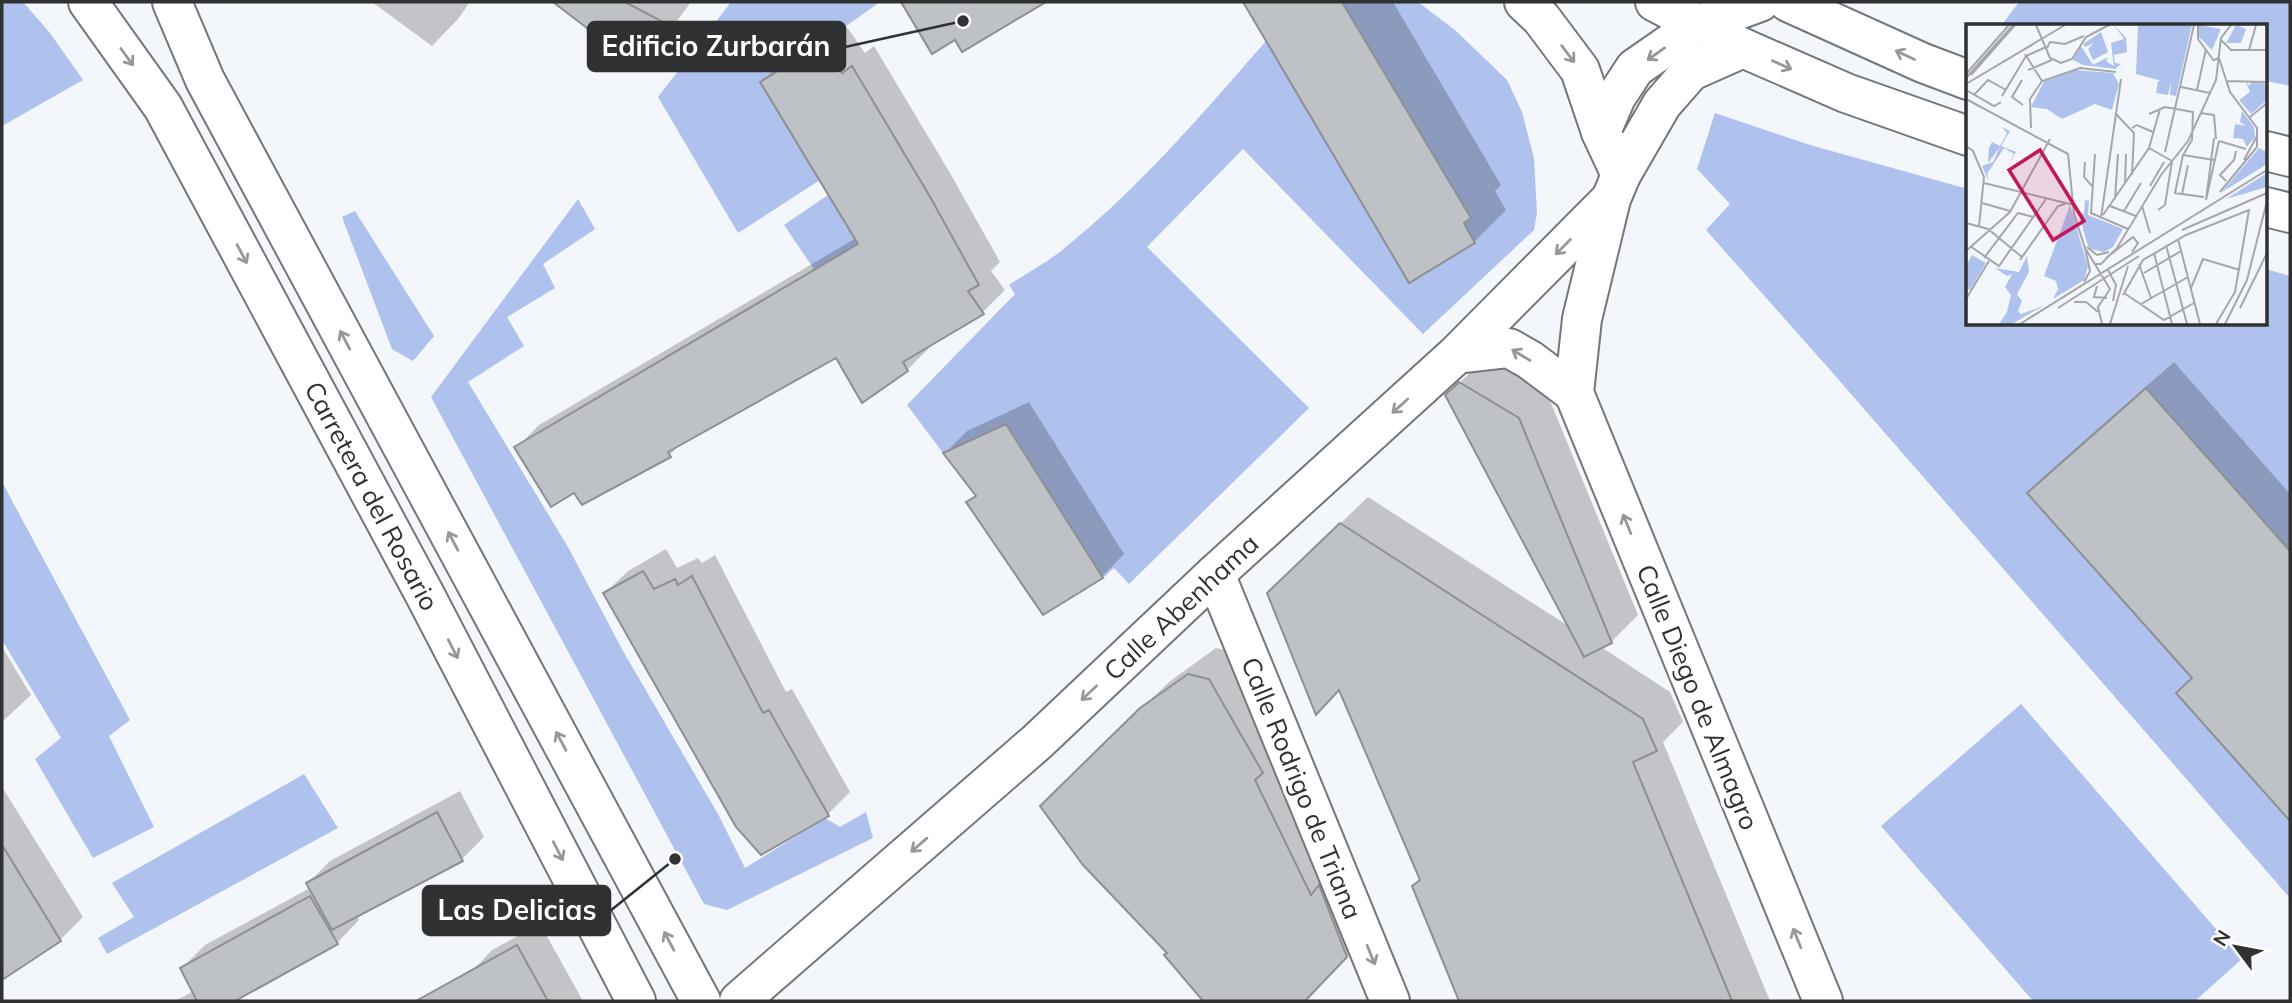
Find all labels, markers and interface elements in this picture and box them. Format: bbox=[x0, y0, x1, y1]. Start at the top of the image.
callout: Edificio Zurbarán bbox=[588, 22, 845, 71]
inset map bbox=[1966, 24, 2268, 326]
text: Edificio Zurbarán bbox=[602, 28, 830, 63]
one-way arrow bbox=[1560, 44, 1575, 63]
one-way arrow bbox=[120, 47, 135, 66]
one-way arrow bbox=[1647, 47, 1666, 61]
one-way arrow bbox=[1895, 48, 1916, 61]
one-way arrow bbox=[1771, 59, 1792, 72]
one-way arrow bbox=[1554, 238, 1571, 255]
one-way arrow bbox=[235, 243, 249, 263]
one-way arrow bbox=[338, 331, 352, 351]
one-way arrow bbox=[1511, 347, 1531, 361]
street label: Carretera del Rosario bbox=[298, 376, 446, 616]
one-way arrow bbox=[1391, 398, 1409, 414]
one-way arrow bbox=[1620, 513, 1633, 535]
street label: Calle Abenhama bbox=[1097, 527, 1265, 687]
one-way arrow bbox=[446, 531, 460, 551]
street label: Calle Diego de Almagro bbox=[1630, 559, 1766, 835]
one-way arrow bbox=[446, 638, 460, 658]
street label: Calle Rodrigo de Triana bbox=[1234, 652, 1370, 924]
one-way arrow bbox=[1081, 685, 1098, 702]
one-way arrow bbox=[554, 731, 567, 752]
one-way arrow bbox=[910, 837, 928, 853]
one-way arrow bbox=[551, 840, 565, 860]
callout: Las Delicias bbox=[423, 886, 610, 935]
text: Las Delicias bbox=[438, 892, 596, 927]
north arrow bbox=[2201, 912, 2271, 982]
text: N bbox=[2208, 926, 2236, 950]
one-way arrow bbox=[1790, 928, 1803, 949]
one-way arrow bbox=[662, 931, 675, 952]
one-way arrow bbox=[1365, 943, 1378, 965]

